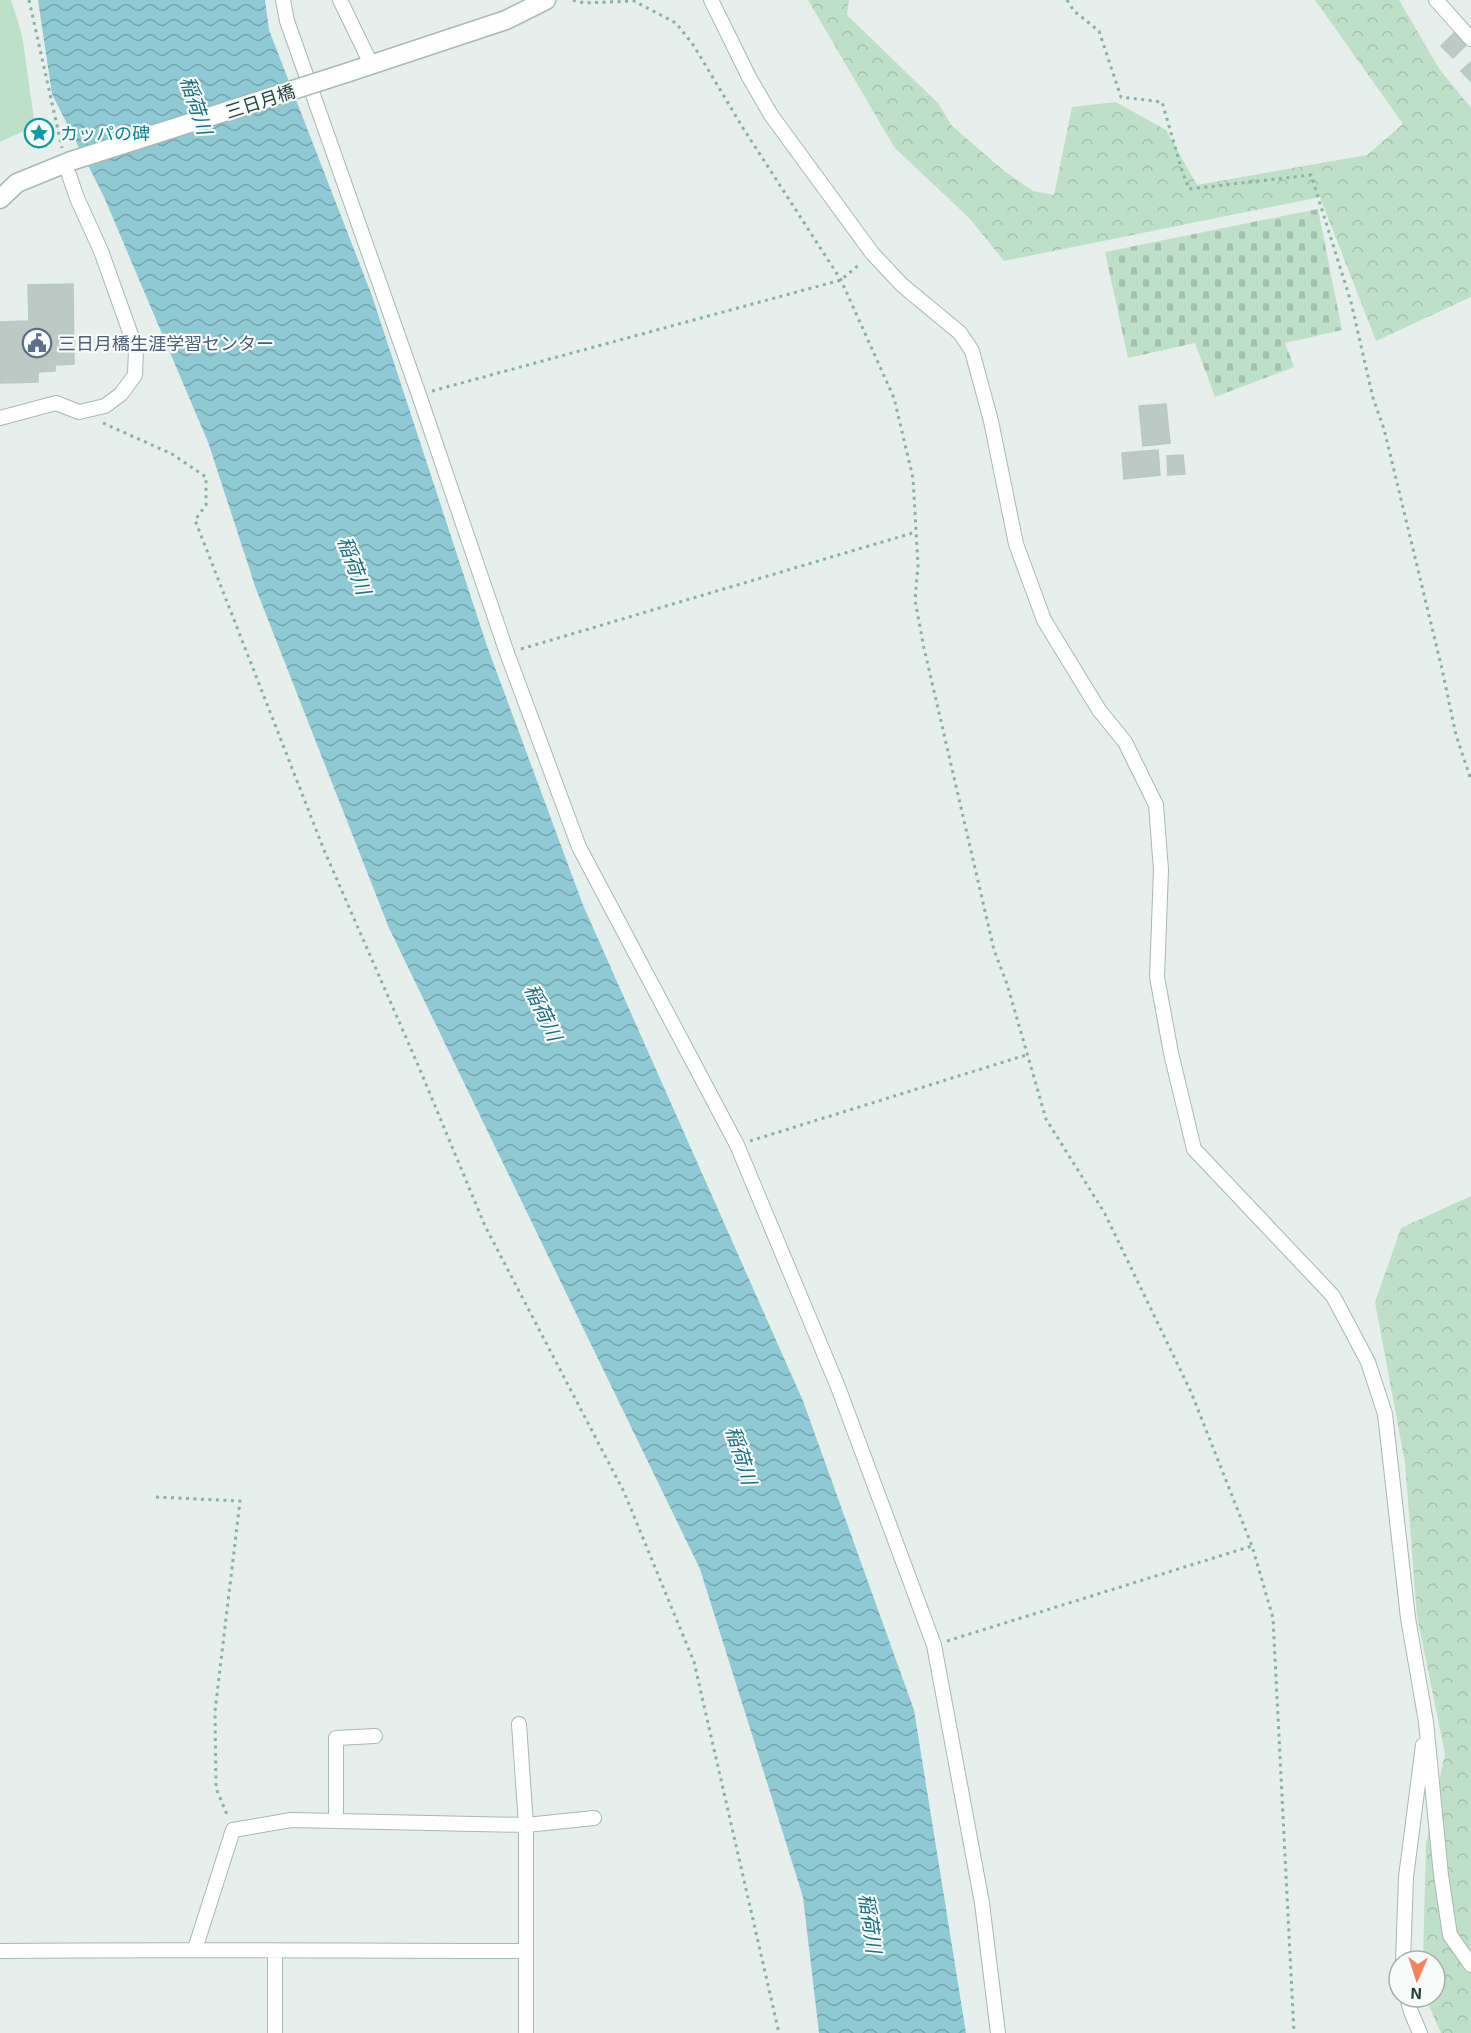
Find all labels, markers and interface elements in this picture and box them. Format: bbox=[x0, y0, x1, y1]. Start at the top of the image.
water label: 稲荷川 bbox=[176, 73, 218, 139]
street label: 三日月橋 bbox=[222, 79, 298, 123]
place icon: カッパの碑 bbox=[23, 117, 55, 149]
place label: カッパの碑 bbox=[60, 122, 150, 144]
public building icon: 三日月橋生涯学習センター bbox=[21, 327, 53, 359]
place label: 三日月橋生涯学習センター bbox=[58, 332, 274, 354]
water label: 稲荷川 bbox=[333, 533, 377, 599]
water label: 稲荷川 bbox=[520, 980, 568, 1046]
water label: 稲荷川 bbox=[722, 1423, 763, 1489]
water label: 稲荷川 bbox=[855, 1892, 887, 1956]
north arrow bbox=[1387, 1949, 1447, 2009]
text: N bbox=[1410, 1985, 1422, 2004]

